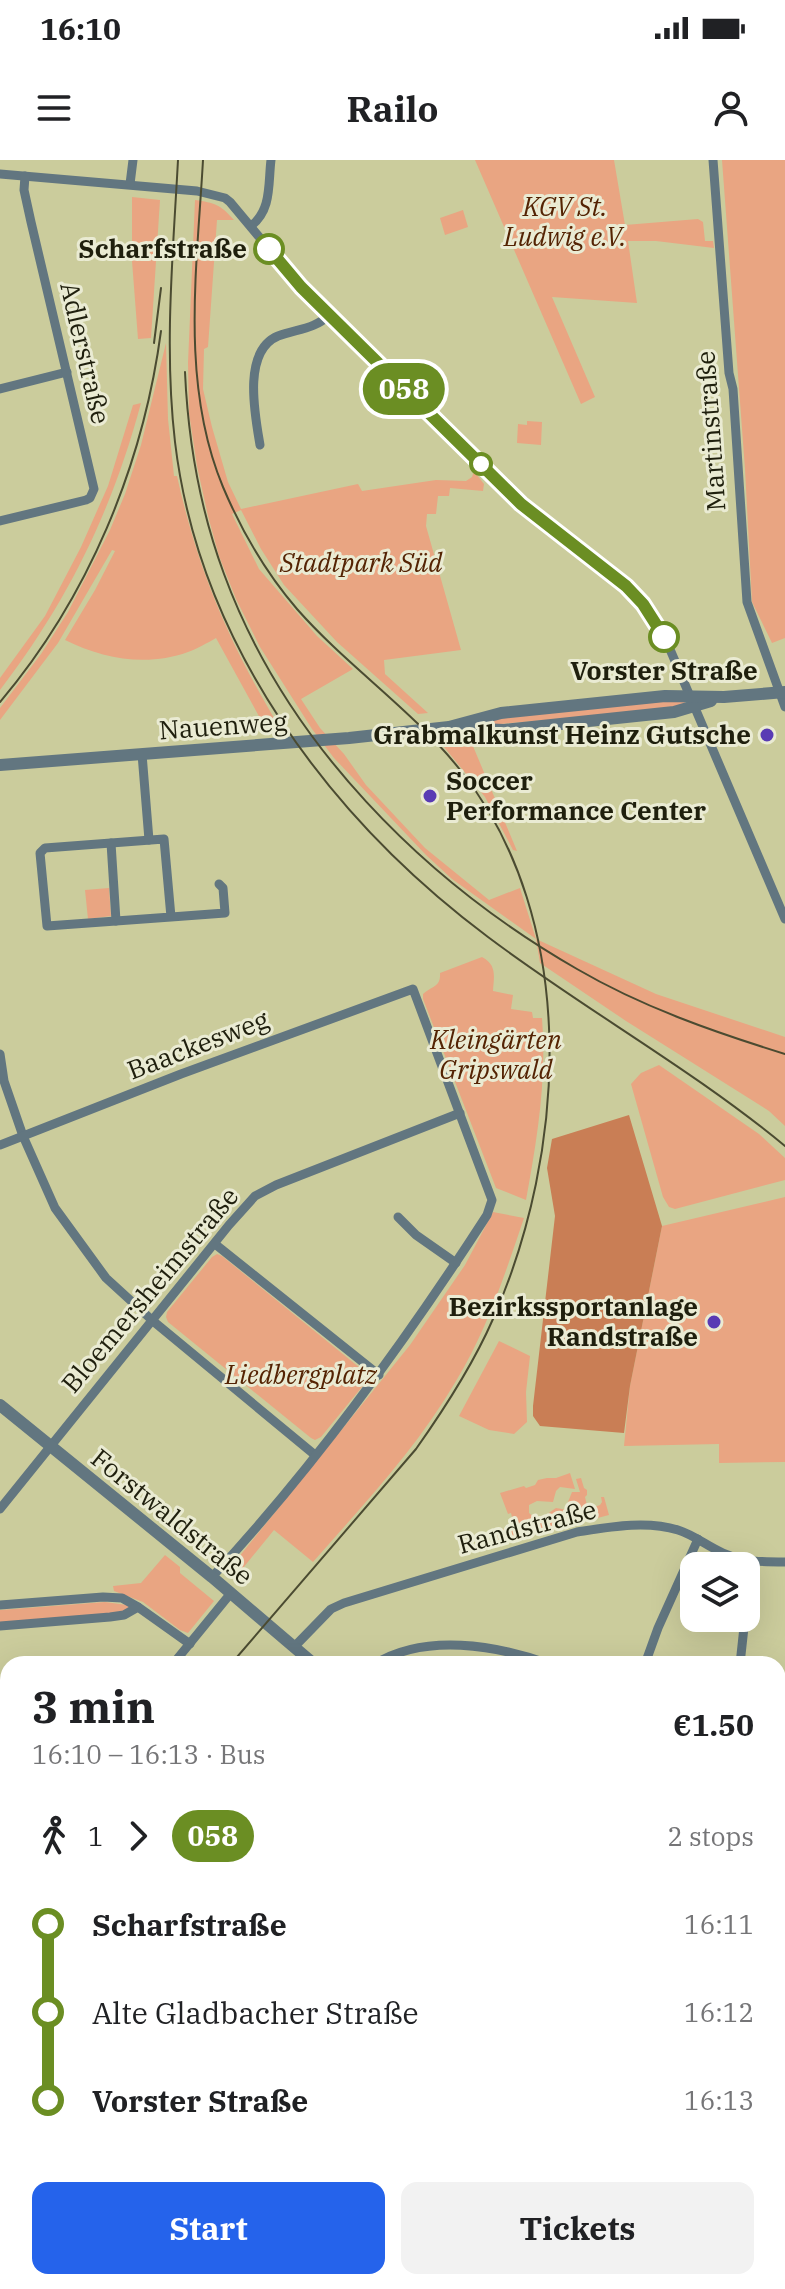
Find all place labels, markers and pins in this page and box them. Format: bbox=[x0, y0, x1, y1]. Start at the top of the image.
place label: Scharfstraße bbox=[78, 231, 247, 265]
marker: Scharfstraße bbox=[254, 234, 284, 264]
unlabelled marker bbox=[470, 453, 492, 475]
marker: Vorster Straße bbox=[649, 622, 679, 652]
place label: Vorster Straße bbox=[570, 653, 758, 687]
place label: Grabmalkunst Heinz Gutsche bbox=[373, 717, 751, 751]
marker: Grabmalkunst Heinz Gutsche bbox=[758, 726, 776, 744]
place label: Soccer Performance Center bbox=[446, 763, 706, 827]
marker: Soccer Performance Center bbox=[421, 787, 439, 805]
place label: Bezirkssportanlage Randstraße bbox=[449, 1289, 698, 1353]
marker: Bezirkssportanlage Randstraße bbox=[705, 1313, 723, 1331]

